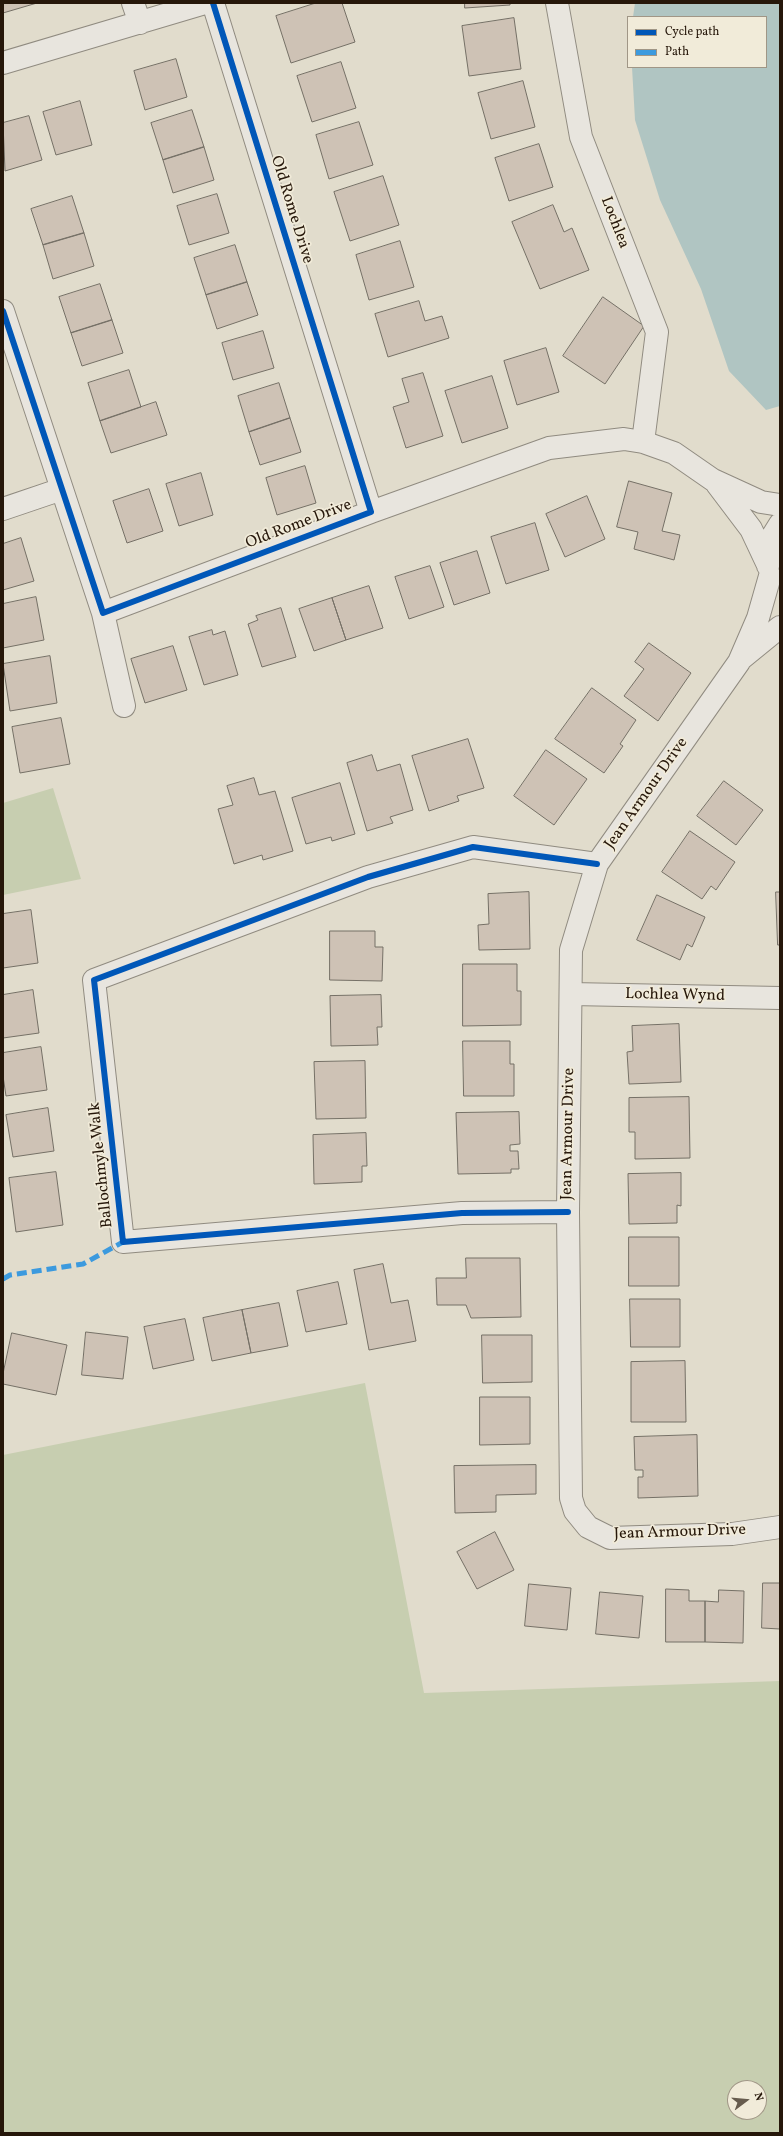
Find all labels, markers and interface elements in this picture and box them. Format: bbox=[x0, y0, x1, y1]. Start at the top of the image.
legend bbox=[627, 16, 767, 68]
text: Cycle path bbox=[665, 24, 720, 40]
text: Path bbox=[665, 44, 689, 60]
street label: Old Rome Drive bbox=[265, 154, 317, 266]
street label: Lochlea bbox=[595, 194, 633, 252]
street label: Old Rome Drive bbox=[243, 496, 355, 554]
street label: Jean Armour Drive bbox=[601, 734, 693, 854]
street label: Lochlea Wynd bbox=[625, 986, 725, 1006]
street label: Jean Armour Drive bbox=[558, 1068, 580, 1200]
street label: Ballochmyle Walk bbox=[86, 1101, 118, 1229]
street label: Jean Armour Drive bbox=[614, 1521, 746, 1545]
north arrow bbox=[727, 2080, 767, 2120]
text: N bbox=[750, 2091, 766, 2103]

